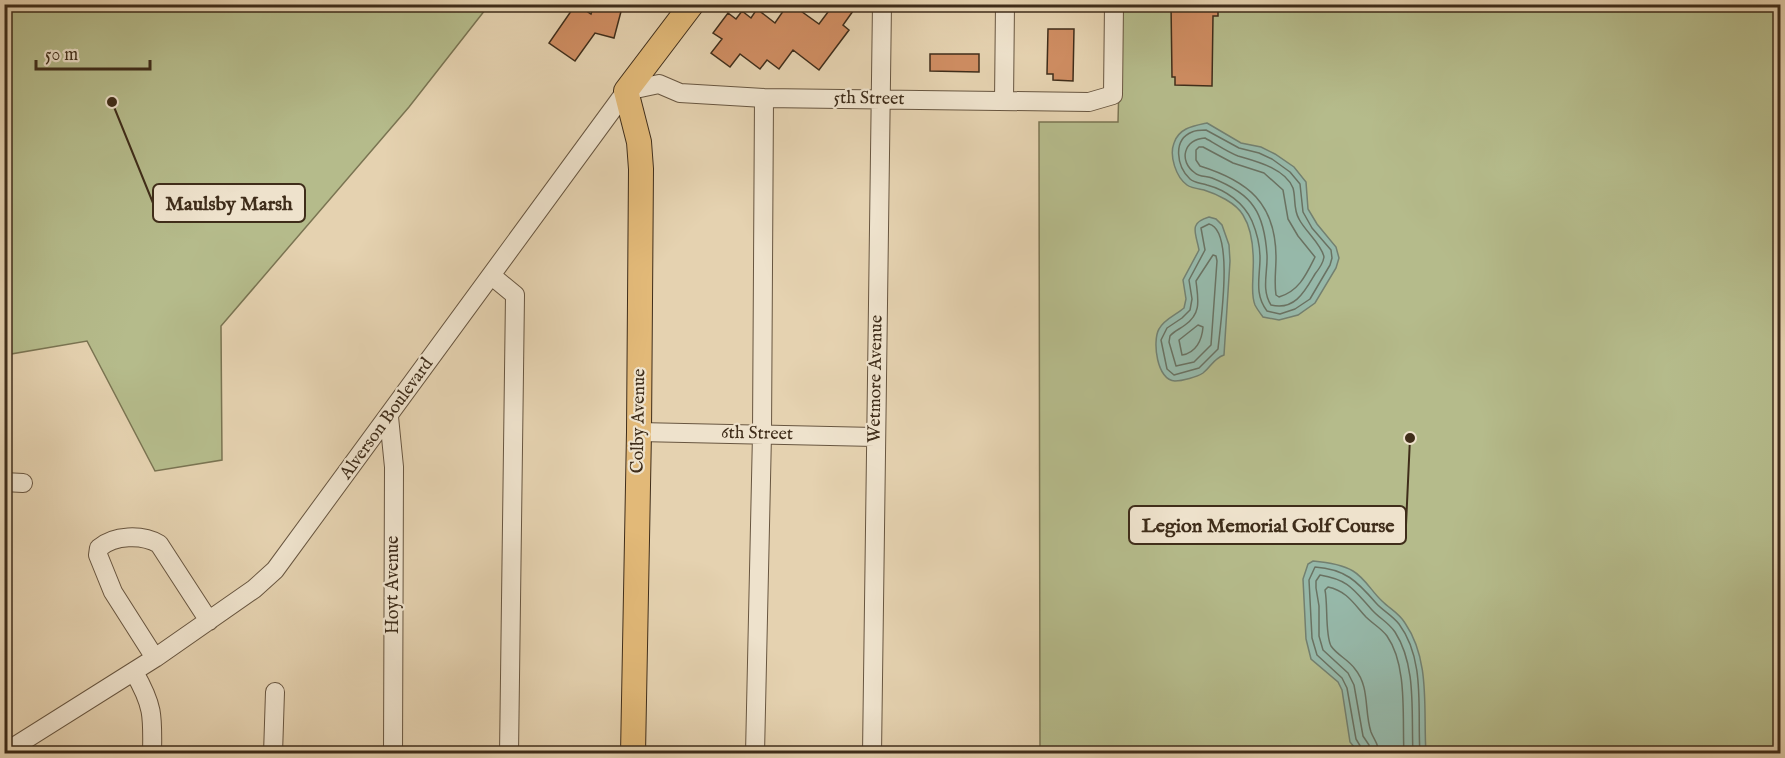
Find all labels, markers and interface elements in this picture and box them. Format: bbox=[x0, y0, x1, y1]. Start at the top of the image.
scale bar bbox=[36, 33, 150, 71]
text: 50 m bbox=[45, 44, 78, 67]
street label: 5th Street bbox=[833, 87, 905, 111]
callout: Maulsby Marsh bbox=[153, 184, 305, 222]
text: Maulsby Marsh bbox=[165, 192, 293, 217]
street label: Wetmore Avenue bbox=[863, 315, 889, 443]
street label: Alverson Boulevard bbox=[334, 353, 439, 485]
street label: Colby Avenue bbox=[627, 368, 651, 474]
street label: 6th Street bbox=[721, 422, 793, 446]
callout: Legion Memorial Golf Course bbox=[1129, 506, 1406, 544]
text: Legion Memorial Golf Course bbox=[1141, 514, 1395, 539]
street label: Hoyt Avenue bbox=[382, 536, 405, 634]

